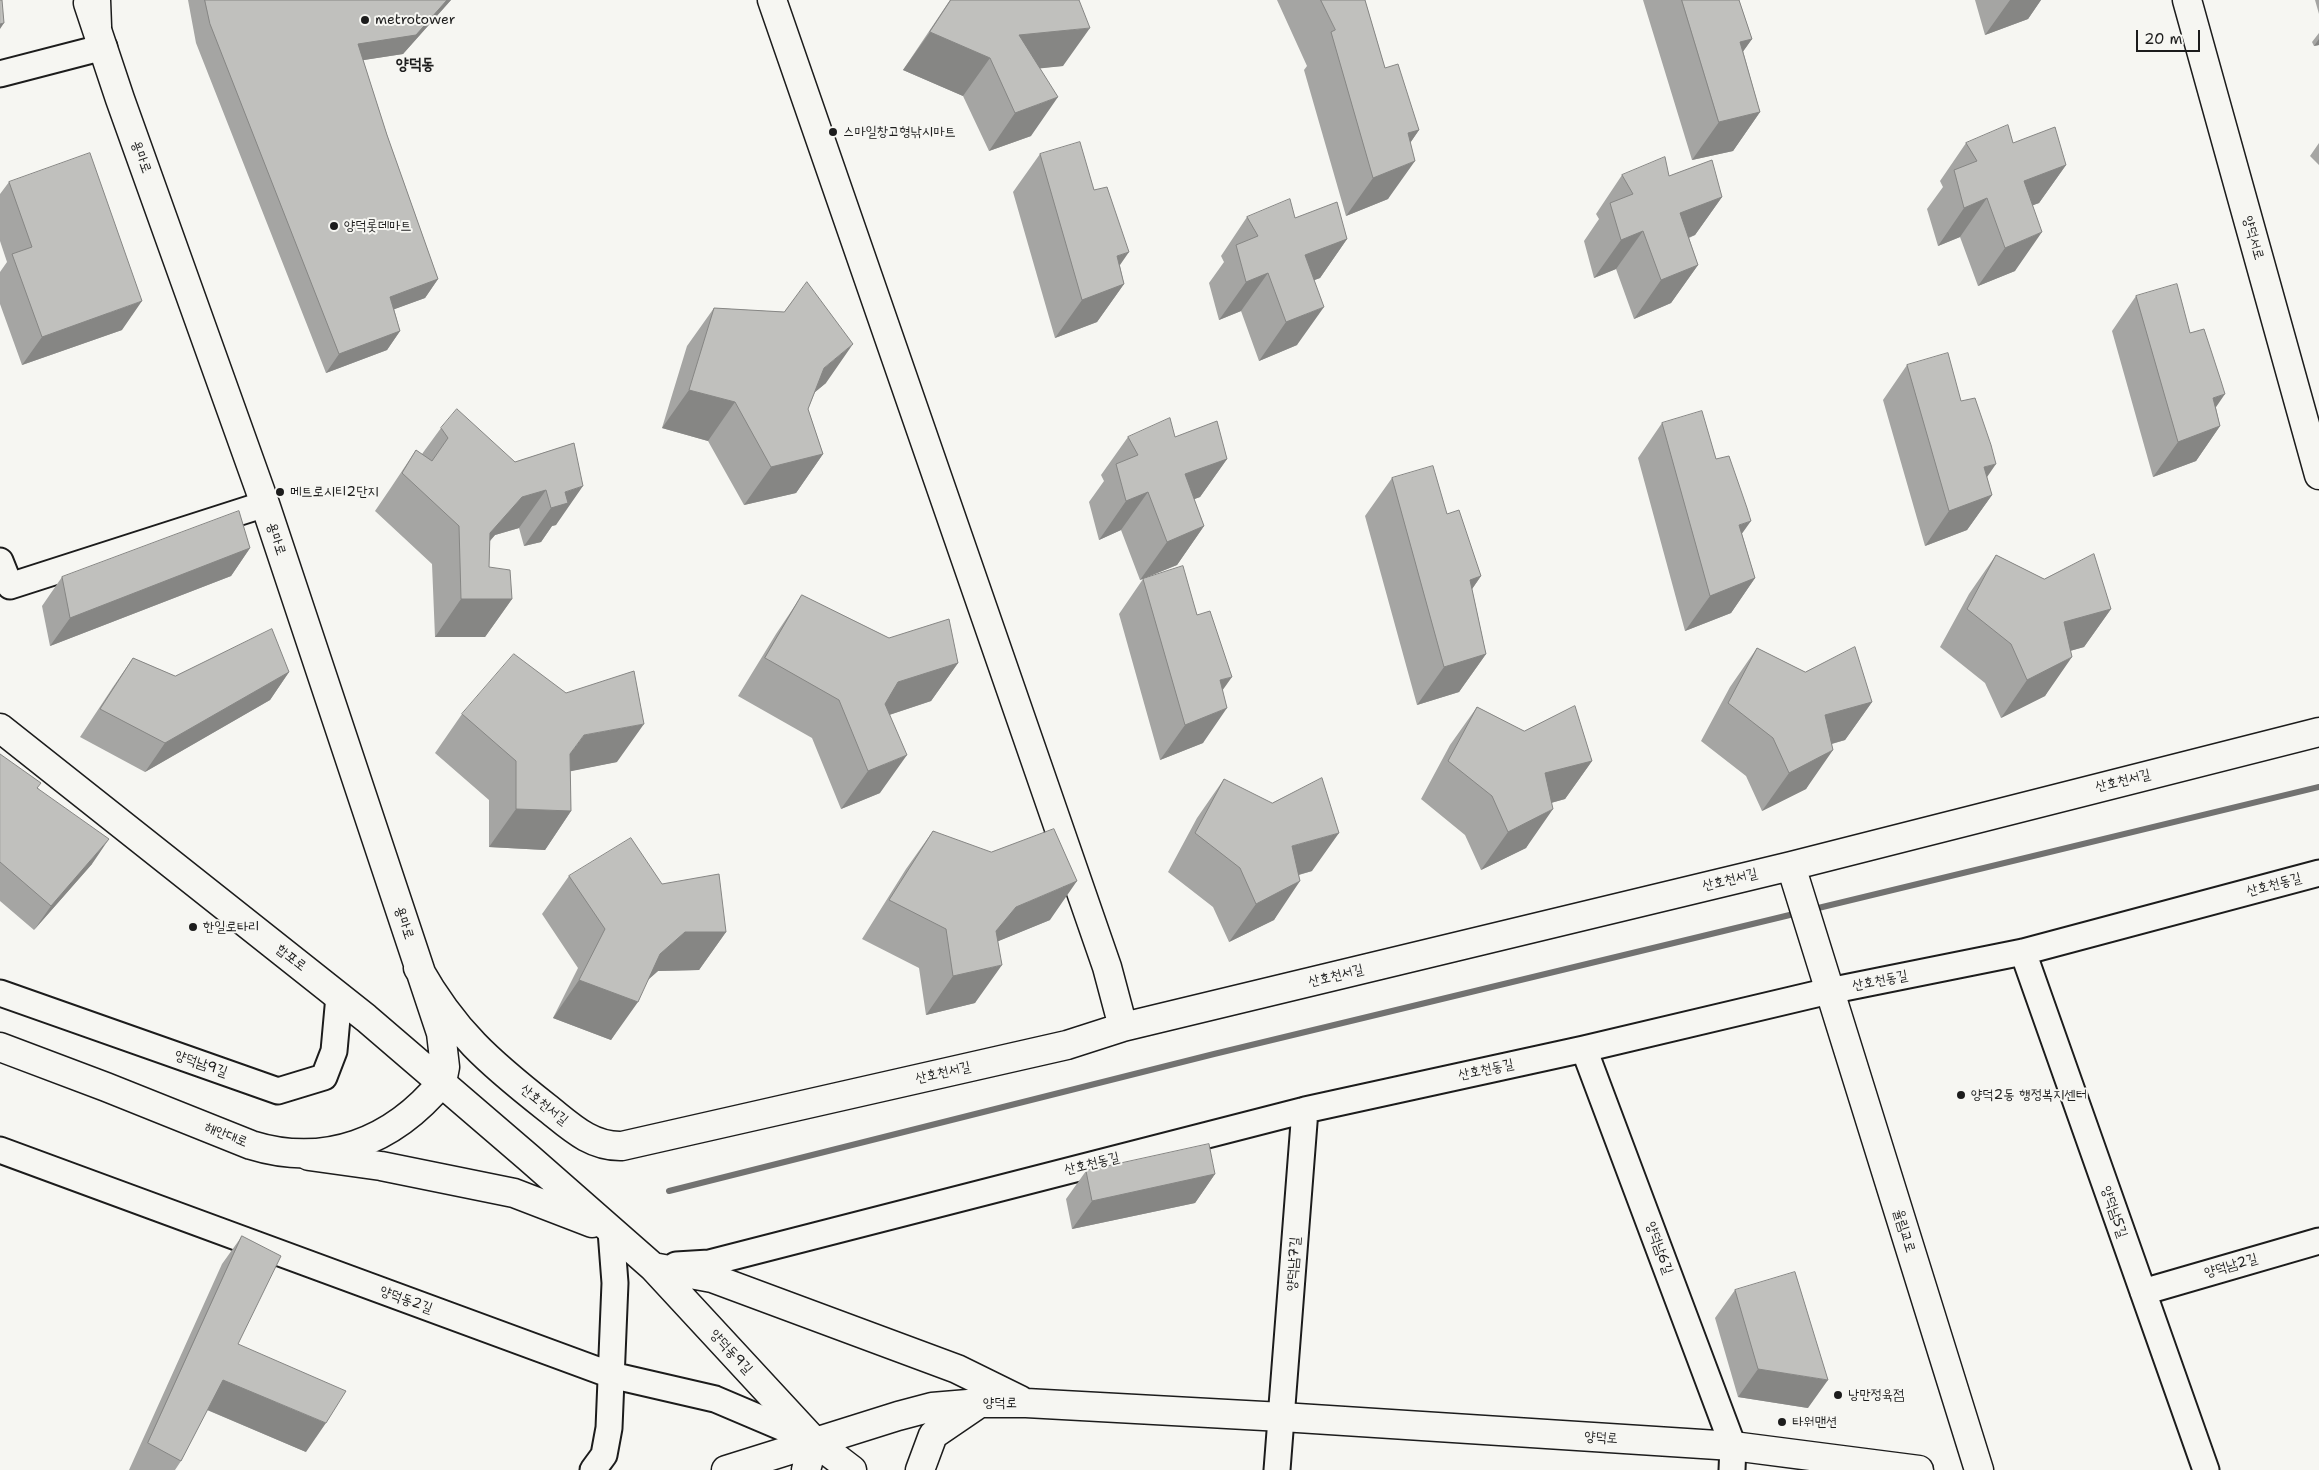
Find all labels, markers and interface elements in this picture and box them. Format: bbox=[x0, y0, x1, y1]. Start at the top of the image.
place label: metrotower bbox=[375, 12, 455, 28]
marker: metrotower bbox=[359, 14, 371, 26]
scale bar bbox=[2139, 20, 2203, 52]
text: 20 m bbox=[2144, 29, 2183, 49]
district label: 양덕동 bbox=[396, 55, 434, 75]
place label: 스마일창고형낚시마트 bbox=[843, 124, 956, 140]
marker: 스마일창고형낚시마트 bbox=[827, 126, 839, 138]
street label: 용마로 bbox=[127, 138, 155, 176]
street label: 양덕서로 bbox=[2239, 214, 2267, 262]
place label: 양덕롯데마트 bbox=[344, 218, 412, 234]
marker: 양덕롯데마트 bbox=[328, 220, 340, 232]
place label: 메트로시티2단지 bbox=[290, 484, 379, 500]
marker: 메트로시티2단지 bbox=[274, 486, 286, 498]
street label: 용마로 bbox=[263, 520, 289, 558]
street label: 산호천서길 bbox=[2094, 766, 2152, 796]
street label: 산호천서길 bbox=[1701, 865, 1759, 895]
street label: 산호천동길 bbox=[2245, 870, 2303, 900]
street label: 용마로 bbox=[391, 904, 417, 942]
place label: 한일로타리 bbox=[203, 919, 259, 935]
marker: 한일로타리 bbox=[187, 921, 199, 933]
street label: 합포로 bbox=[273, 941, 309, 975]
street label: 산호천서길 bbox=[1307, 961, 1365, 991]
street label: 산호천동길 bbox=[1851, 967, 1909, 995]
street label: 양덕남9길 bbox=[172, 1047, 230, 1081]
street label: 산호천동길 bbox=[1457, 1056, 1515, 1084]
street label: 산호천서길 bbox=[914, 1058, 972, 1088]
street label: 산호천서길 bbox=[517, 1081, 571, 1129]
place label: 양덕2동 행정복지센터 bbox=[1971, 1087, 2087, 1103]
marker: 양덕2동 행정복지센터 bbox=[1955, 1089, 1967, 1101]
street label: 해안대로 bbox=[202, 1119, 250, 1151]
street label: 산호천동길 bbox=[1063, 1149, 1121, 1179]
street label: 양덕남5길 bbox=[2097, 1184, 2131, 1240]
street label: 율림교로 bbox=[1889, 1207, 1919, 1255]
street label: 양덕남6길 bbox=[1642, 1219, 1676, 1277]
street label: 양덕남7길 bbox=[1284, 1236, 1304, 1292]
street label: 양덕남2길 bbox=[2202, 1250, 2260, 1282]
street label: 양덕동2길 bbox=[377, 1283, 435, 1317]
street label: 양덕동9길 bbox=[706, 1326, 756, 1378]
place label: 낭만정육점 bbox=[1848, 1387, 1904, 1403]
marker: 낭만정육점 bbox=[1832, 1389, 1844, 1401]
street label: 양덕로 bbox=[983, 1395, 1017, 1411]
place label: 타워맨션 bbox=[1792, 1414, 1837, 1430]
marker: 타워맨션 bbox=[1776, 1416, 1788, 1428]
street label: 양덕로 bbox=[1584, 1428, 1618, 1448]

